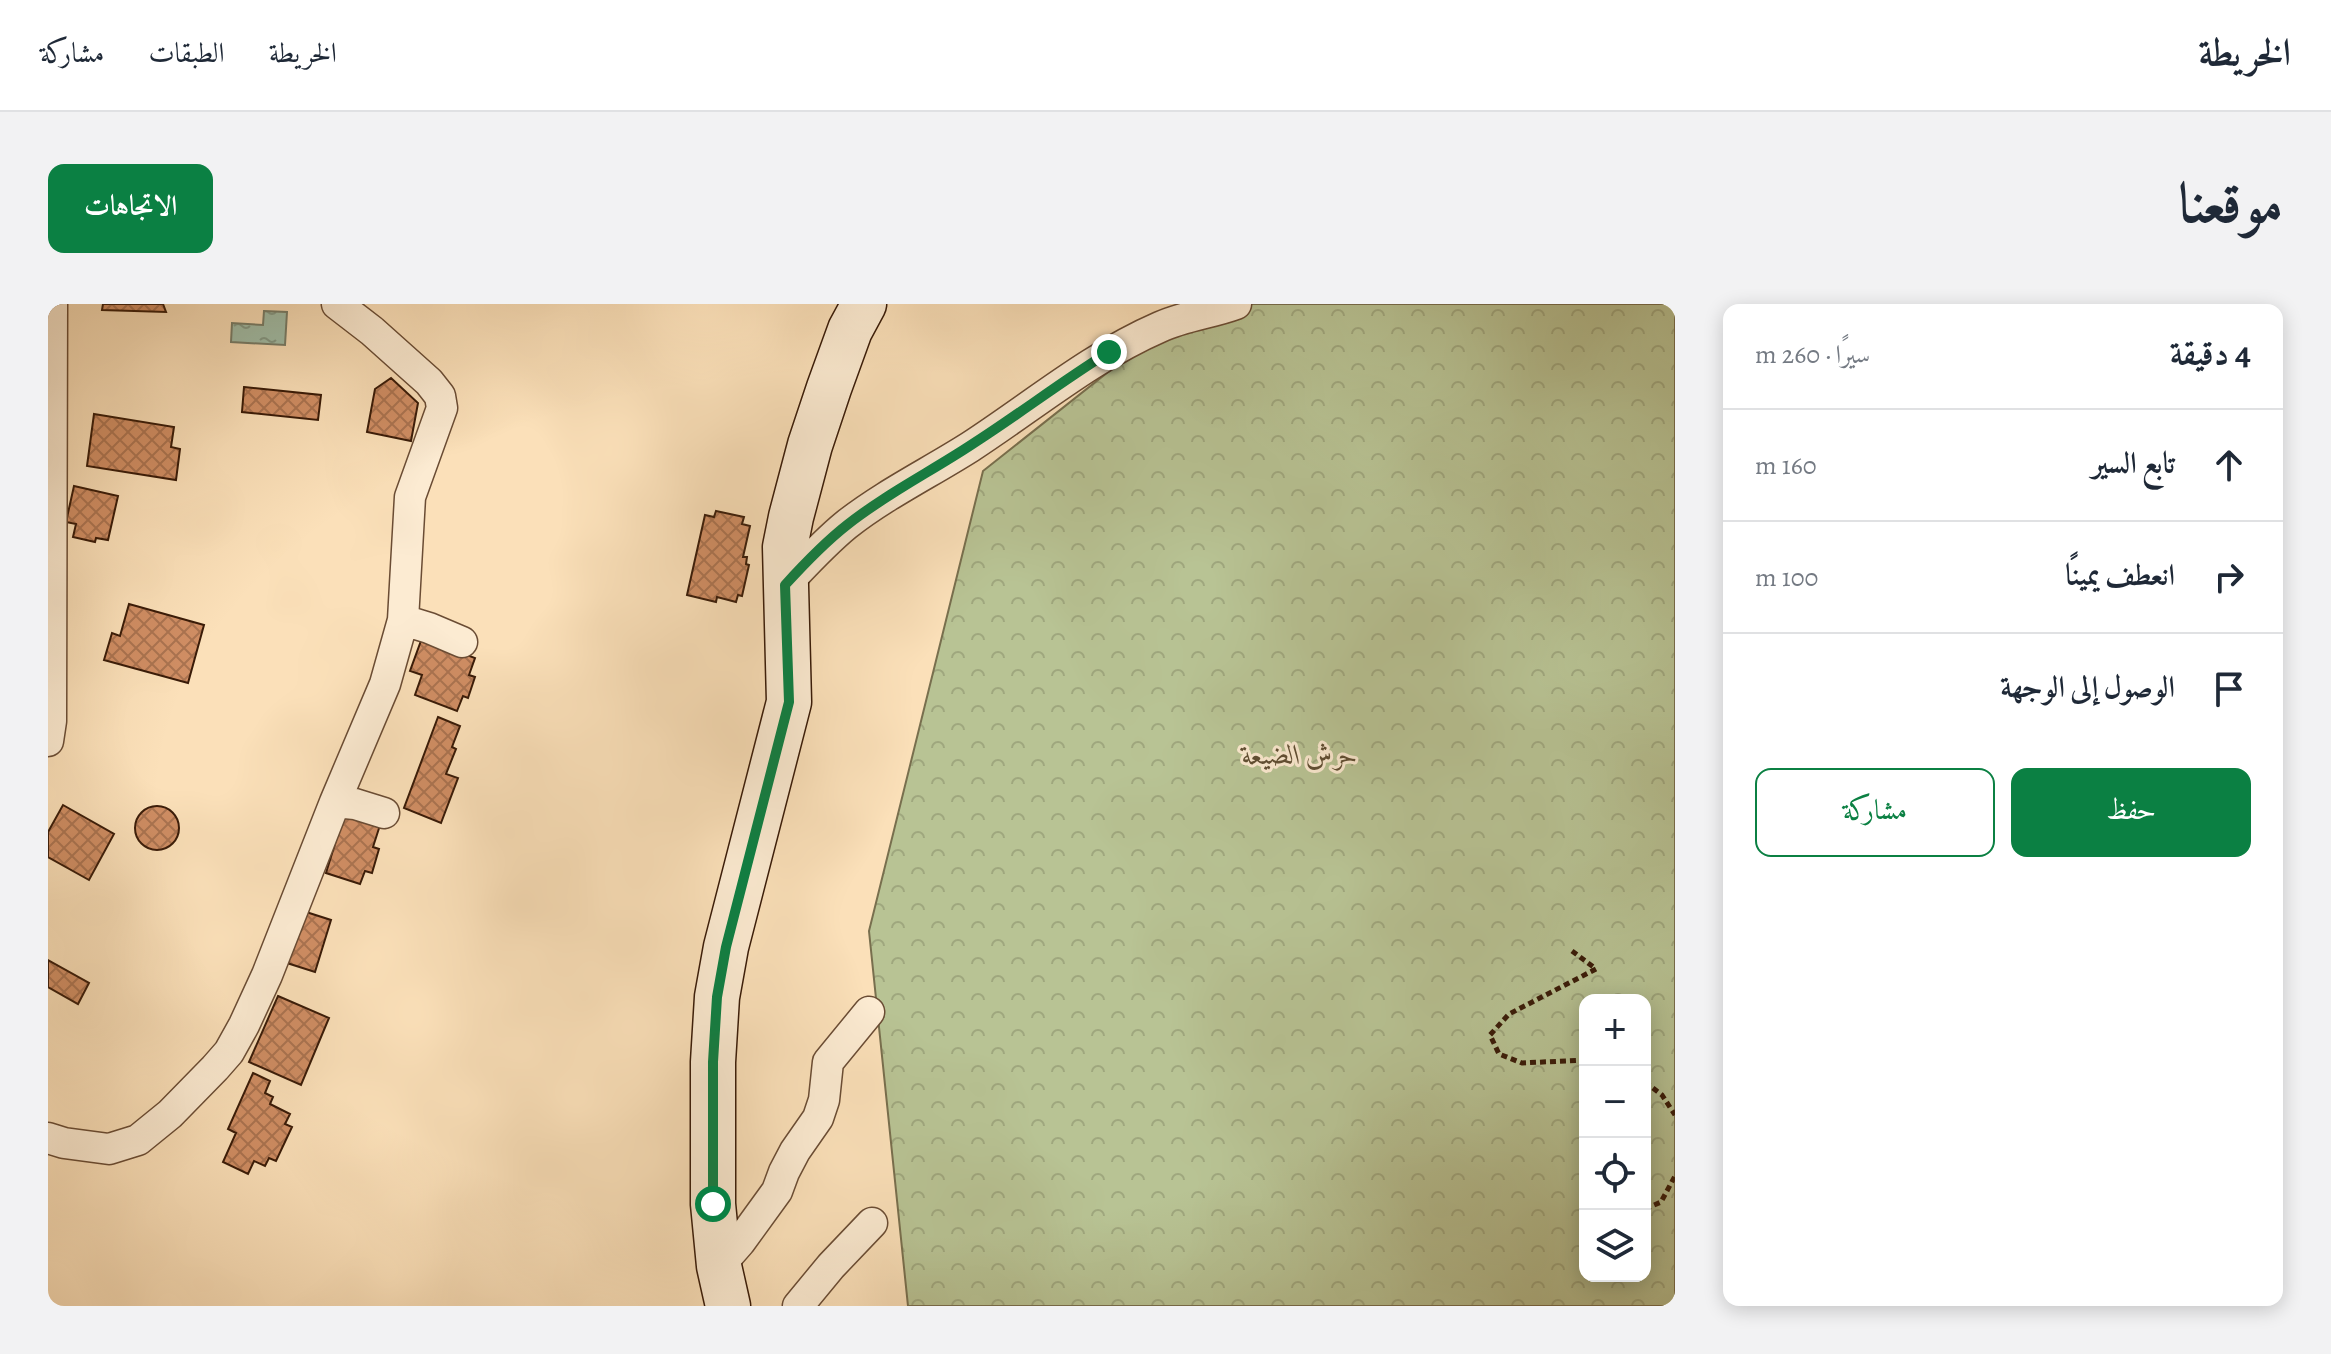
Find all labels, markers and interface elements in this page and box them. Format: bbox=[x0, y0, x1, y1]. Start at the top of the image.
text: الخريطة bbox=[2199, 26, 2291, 78]
text: مشاركة bbox=[40, 34, 104, 72]
text: الطبقات bbox=[148, 34, 225, 72]
text: الخريطة bbox=[269, 34, 337, 72]
button: الاتجاهات bbox=[48, 164, 213, 253]
text: موقعنا bbox=[2178, 165, 2283, 241]
text: 4 دقيقة bbox=[2170, 329, 2251, 376]
route end bbox=[1091, 334, 1127, 370]
text: سيرًا · 260 m bbox=[1755, 337, 1870, 372]
text: تابع السير bbox=[2091, 443, 2175, 483]
icon: ahead bbox=[2207, 443, 2251, 487]
text: 160 m bbox=[1755, 448, 1817, 483]
text: انعطف يمينًا bbox=[2065, 555, 2175, 595]
icon: right bbox=[2207, 555, 2251, 599]
text: 100 m bbox=[1755, 560, 1818, 595]
text: الوصول إلى الوجهة bbox=[2000, 667, 2175, 707]
icon: arrive bbox=[2207, 667, 2251, 711]
park label: حرش الضيعة bbox=[1239, 736, 1358, 774]
button: مشاركة bbox=[1755, 768, 1995, 857]
button: حفظ bbox=[2011, 768, 2251, 857]
map controls bbox=[1579, 994, 1651, 1282]
button: + bbox=[1579, 994, 1651, 1066]
button: − bbox=[1579, 1066, 1651, 1138]
button: locate bbox=[1579, 1138, 1651, 1210]
route start bbox=[695, 1186, 731, 1222]
button: layers bbox=[1579, 1210, 1651, 1282]

